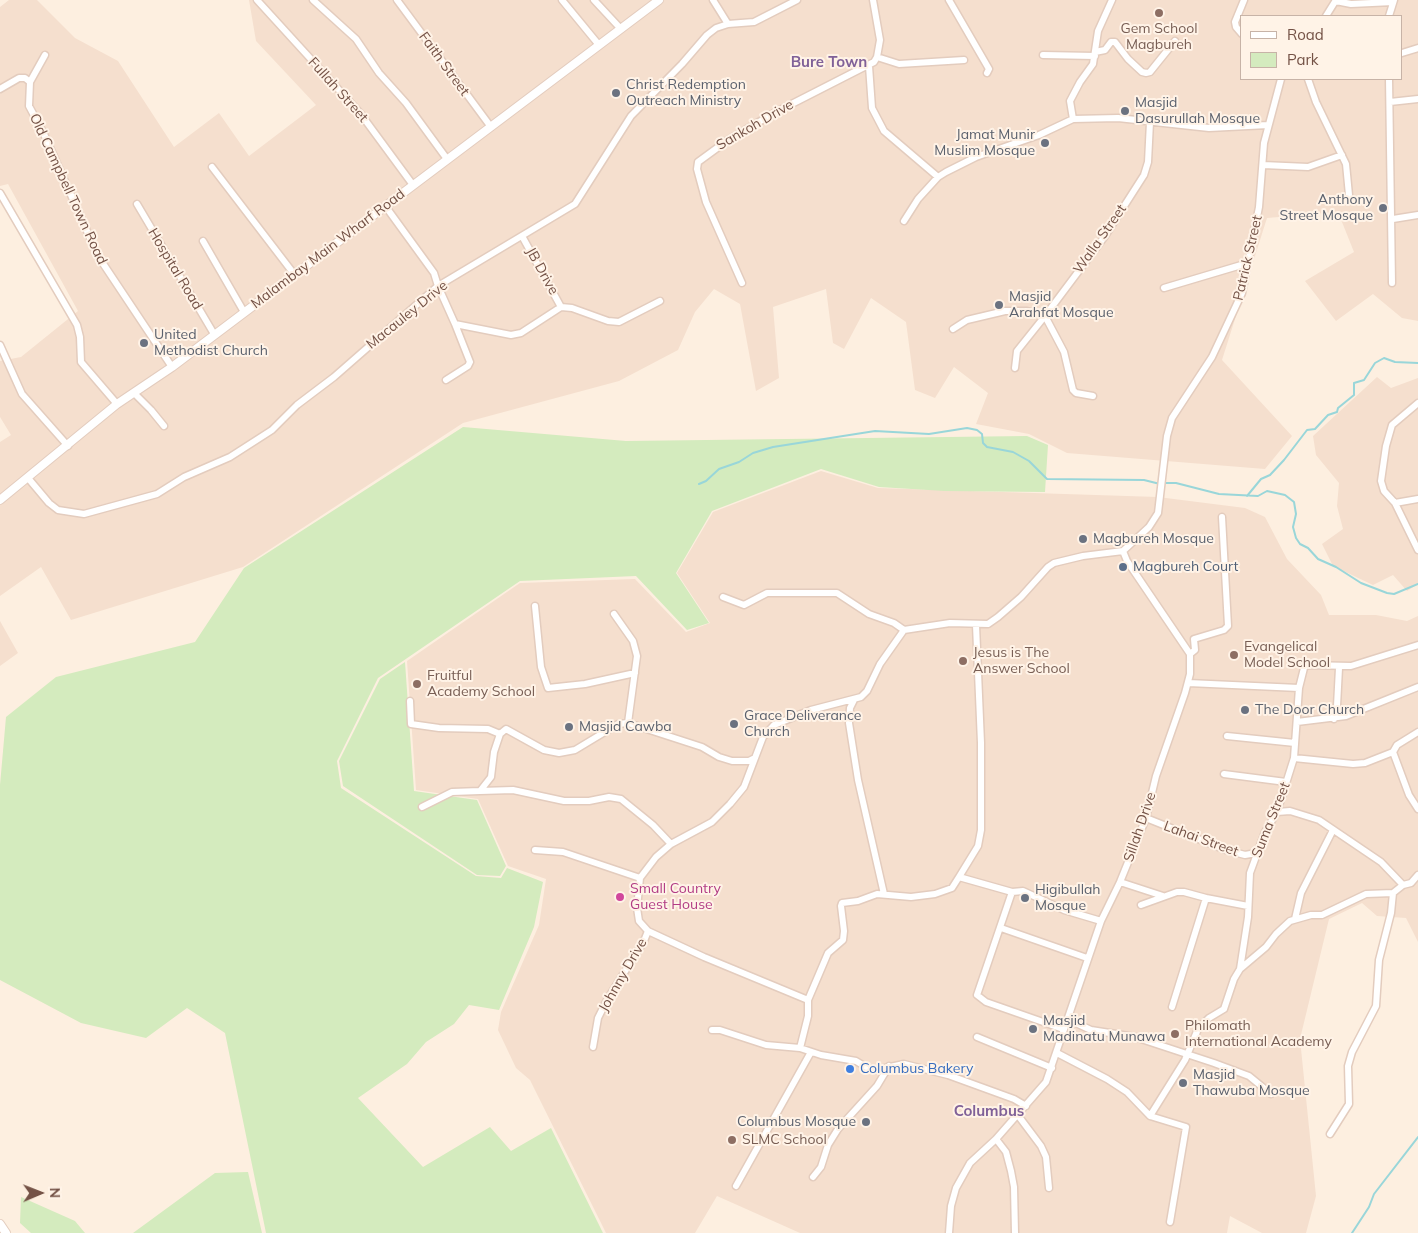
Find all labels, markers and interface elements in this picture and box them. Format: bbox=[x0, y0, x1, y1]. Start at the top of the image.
marker: Gem School Magbureh bbox=[1153, 7, 1165, 19]
legend bbox=[1240, 15, 1403, 80]
place label: Gem School Magbureh bbox=[1121, 21, 1197, 54]
text: Road bbox=[1287, 25, 1324, 44]
street label: Faith Street bbox=[415, 29, 473, 99]
text: Park bbox=[1287, 50, 1319, 69]
district label: Bure Town bbox=[791, 53, 867, 71]
street label: Fullah Street bbox=[305, 54, 371, 126]
place label: Christ Redemption Outreach Ministry bbox=[626, 77, 746, 110]
marker: Christ Redemption Outreach Ministry bbox=[610, 87, 622, 99]
place label: Masjid Dasurullah Mosque bbox=[1135, 95, 1260, 128]
street label: Sankoh Drive bbox=[714, 96, 796, 154]
marker: Masjid Dasurullah Mosque bbox=[1119, 105, 1131, 117]
street label: Old Campbell Town Road bbox=[26, 111, 110, 267]
place label: Jamat Munir Muslim Mosque bbox=[934, 127, 1035, 160]
marker: Jamat Munir Muslim Mosque bbox=[1039, 137, 1051, 149]
street label: Malambay Main Wharf Road bbox=[248, 186, 408, 312]
place label: Anthony Street Mosque bbox=[1280, 192, 1373, 224]
street label: Walla Street bbox=[1070, 201, 1130, 277]
marker: Anthony Street Mosque bbox=[1377, 202, 1389, 214]
street label: Patrick Street bbox=[1230, 214, 1266, 302]
street label: Hospital Road bbox=[144, 225, 206, 313]
street label: JB Drive bbox=[522, 244, 562, 298]
street label: Macauley Drive bbox=[363, 277, 451, 353]
place label: Masjid Arahfat Mosque bbox=[1009, 289, 1114, 322]
marker: Masjid Arahfat Mosque bbox=[993, 299, 1005, 311]
place label: United Methodist Church bbox=[154, 327, 268, 360]
marker: United Methodist Church bbox=[138, 337, 150, 349]
place label: Magbureh Mosque bbox=[1093, 531, 1214, 547]
marker: Magbureh Mosque bbox=[1077, 533, 1089, 545]
place label: Magbureh Court bbox=[1133, 559, 1238, 575]
marker: Magbureh Court bbox=[1117, 561, 1129, 573]
place label: Evangelical Model School bbox=[1244, 639, 1330, 672]
place label: Jesus is The Answer School bbox=[973, 645, 1070, 678]
marker: Evangelical Model School bbox=[1228, 649, 1240, 661]
marker: Jesus is The Answer School bbox=[957, 655, 969, 667]
place label: Fruitful Academy School bbox=[427, 668, 535, 700]
marker: Fruitful Academy School bbox=[411, 678, 423, 690]
place label: The Door Church bbox=[1255, 702, 1364, 718]
marker: The Door Church bbox=[1239, 704, 1251, 716]
place label: Grace Deliverance Church bbox=[744, 708, 861, 740]
marker: Grace Deliverance Church bbox=[728, 718, 740, 730]
place label: Masjid Cawba bbox=[579, 719, 672, 735]
marker: Masjid Cawba bbox=[563, 721, 575, 733]
street label: Suma Street bbox=[1248, 780, 1294, 860]
street label: Sillah Drive bbox=[1120, 790, 1160, 864]
street label: Lahai Street bbox=[1161, 818, 1241, 860]
place label: Small Country Guest House bbox=[630, 881, 721, 914]
place label: Higibullah Mosque bbox=[1035, 882, 1101, 914]
marker: Small Country Guest House bbox=[614, 891, 626, 903]
marker: Higibullah Mosque bbox=[1019, 892, 1031, 904]
street label: Johnny Drive bbox=[595, 935, 651, 1015]
place label: Masjid Madinatu Munawa bbox=[1043, 1013, 1165, 1046]
place label: Philomath International Academy bbox=[1185, 1018, 1332, 1050]
marker: Masjid Madinatu Munawa bbox=[1027, 1023, 1039, 1035]
marker: Philomath International Academy bbox=[1169, 1028, 1181, 1040]
place label: Columbus Bakery bbox=[860, 1061, 973, 1077]
marker: Columbus Bakery bbox=[844, 1063, 856, 1075]
place label: Masjid Thawuba Mosque bbox=[1193, 1067, 1310, 1100]
marker: Masjid Thawuba Mosque bbox=[1177, 1077, 1189, 1089]
district label: Columbus bbox=[954, 1102, 1024, 1120]
place label: Columbus Mosque bbox=[737, 1114, 856, 1130]
marker: Columbus Mosque bbox=[860, 1116, 872, 1128]
place label: SLMC School bbox=[742, 1132, 827, 1148]
marker: SLMC School bbox=[726, 1134, 738, 1146]
north arrow bbox=[15, 1168, 65, 1218]
text: N bbox=[46, 1187, 64, 1198]

